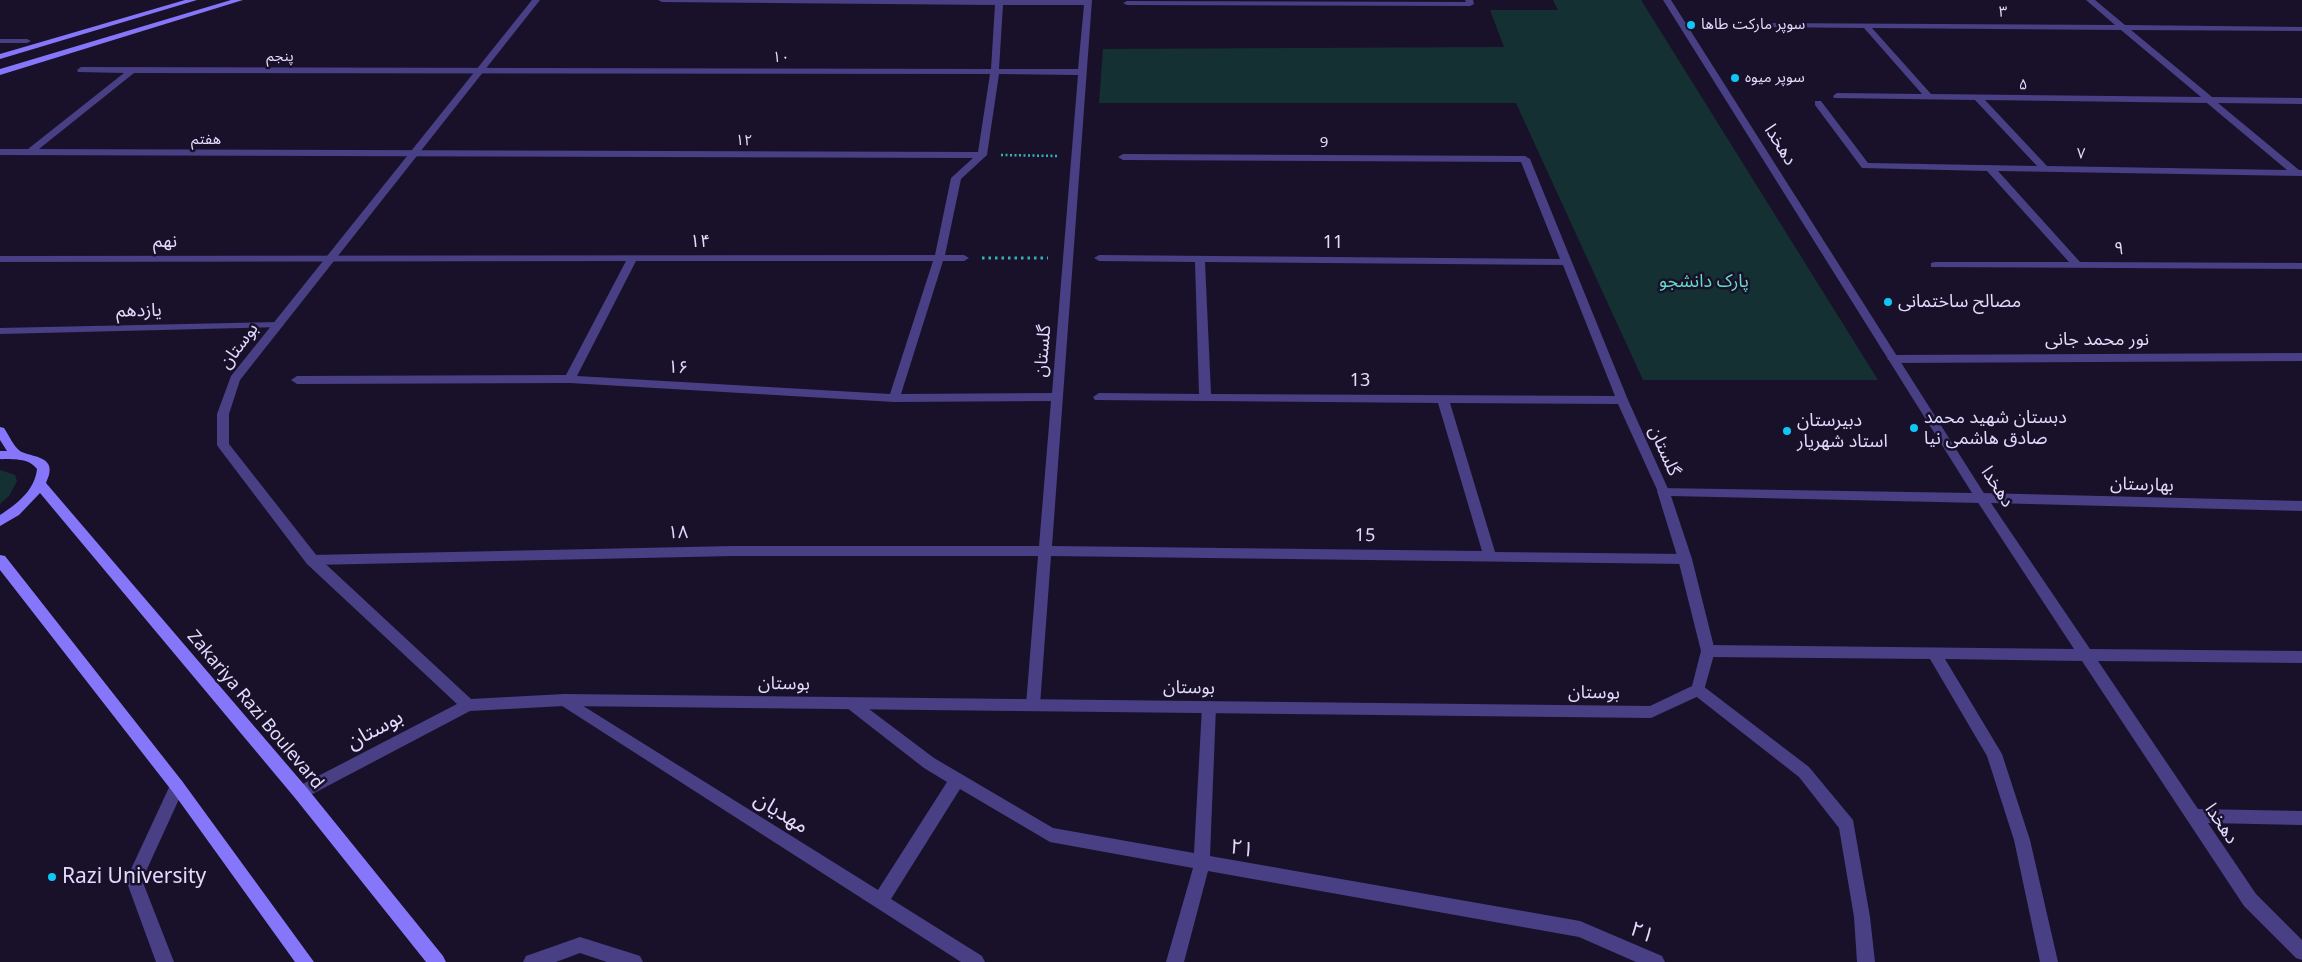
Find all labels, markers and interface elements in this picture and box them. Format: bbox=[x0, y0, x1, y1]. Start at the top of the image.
street label: ۳ bbox=[1999, 4, 2007, 22]
place label: سوپر مارکت طاها bbox=[1701, 16, 1805, 34]
marker: سوپر مارکت طاها bbox=[1685, 19, 1697, 31]
street label: پنجم bbox=[266, 48, 294, 66]
street label: ۱۰ bbox=[772, 49, 790, 67]
place label: سوپر میوه bbox=[1745, 69, 1805, 87]
marker: سوپر میوه bbox=[1729, 72, 1741, 84]
street label: ۵ bbox=[2019, 76, 2027, 94]
street label: دهخدا bbox=[1759, 121, 1801, 169]
street label: هفتم bbox=[191, 131, 221, 149]
street label: ۱۲ bbox=[735, 132, 753, 150]
street label: 9 bbox=[1320, 134, 1328, 152]
street label: ۷ bbox=[2077, 145, 2085, 163]
street label: نهم bbox=[153, 231, 177, 253]
street label: ۱۴ bbox=[690, 231, 710, 253]
street label: 11 bbox=[1323, 232, 1343, 254]
street label: ۹ bbox=[2114, 238, 2124, 260]
park label: پارک دانشجو bbox=[1659, 271, 1749, 293]
place label: مصالح ساختمانی bbox=[1898, 291, 2021, 313]
marker: مصالح ساختمانی bbox=[1882, 296, 1894, 308]
street label: یازدهم bbox=[116, 300, 162, 322]
street label: بوستان bbox=[215, 319, 263, 373]
street label: گلستان bbox=[1030, 324, 1056, 378]
street label: نور محمد جانی bbox=[2045, 329, 2149, 351]
street label: ۱۶ bbox=[667, 357, 689, 379]
street label: 13 bbox=[1350, 370, 1370, 392]
place label: دبستان شهید محمد صادق هاشمی نیا bbox=[1924, 407, 2067, 449]
place label: دبیرستان استاد شهریار bbox=[1797, 410, 1888, 452]
marker: دبستان شهید محمد صادق هاشمی نیا bbox=[1908, 422, 1920, 434]
street label: گلستان bbox=[1643, 423, 1685, 479]
marker: دبیرستان استاد شهریار bbox=[1781, 425, 1793, 437]
street label: دهخدا bbox=[1976, 463, 2018, 511]
street label: بهارستان bbox=[2110, 473, 2174, 497]
street label: ۱۸ bbox=[668, 522, 688, 544]
street label: 15 bbox=[1355, 525, 1375, 547]
street label: Zakariya Razi Boulevard bbox=[182, 626, 328, 794]
street label: بوستان bbox=[758, 673, 810, 695]
street label: بوستان bbox=[1163, 677, 1215, 699]
street label: بوستان bbox=[1568, 682, 1620, 704]
street label: بوستان bbox=[342, 705, 408, 755]
street label: مهدیان bbox=[749, 787, 813, 839]
street label: دهخدا bbox=[2200, 800, 2242, 848]
street label: ۲۱ bbox=[1228, 835, 1256, 863]
place label: Razi University bbox=[62, 864, 206, 890]
marker: Razi University bbox=[46, 871, 58, 883]
street label: ۲۱ bbox=[1626, 917, 1658, 949]

